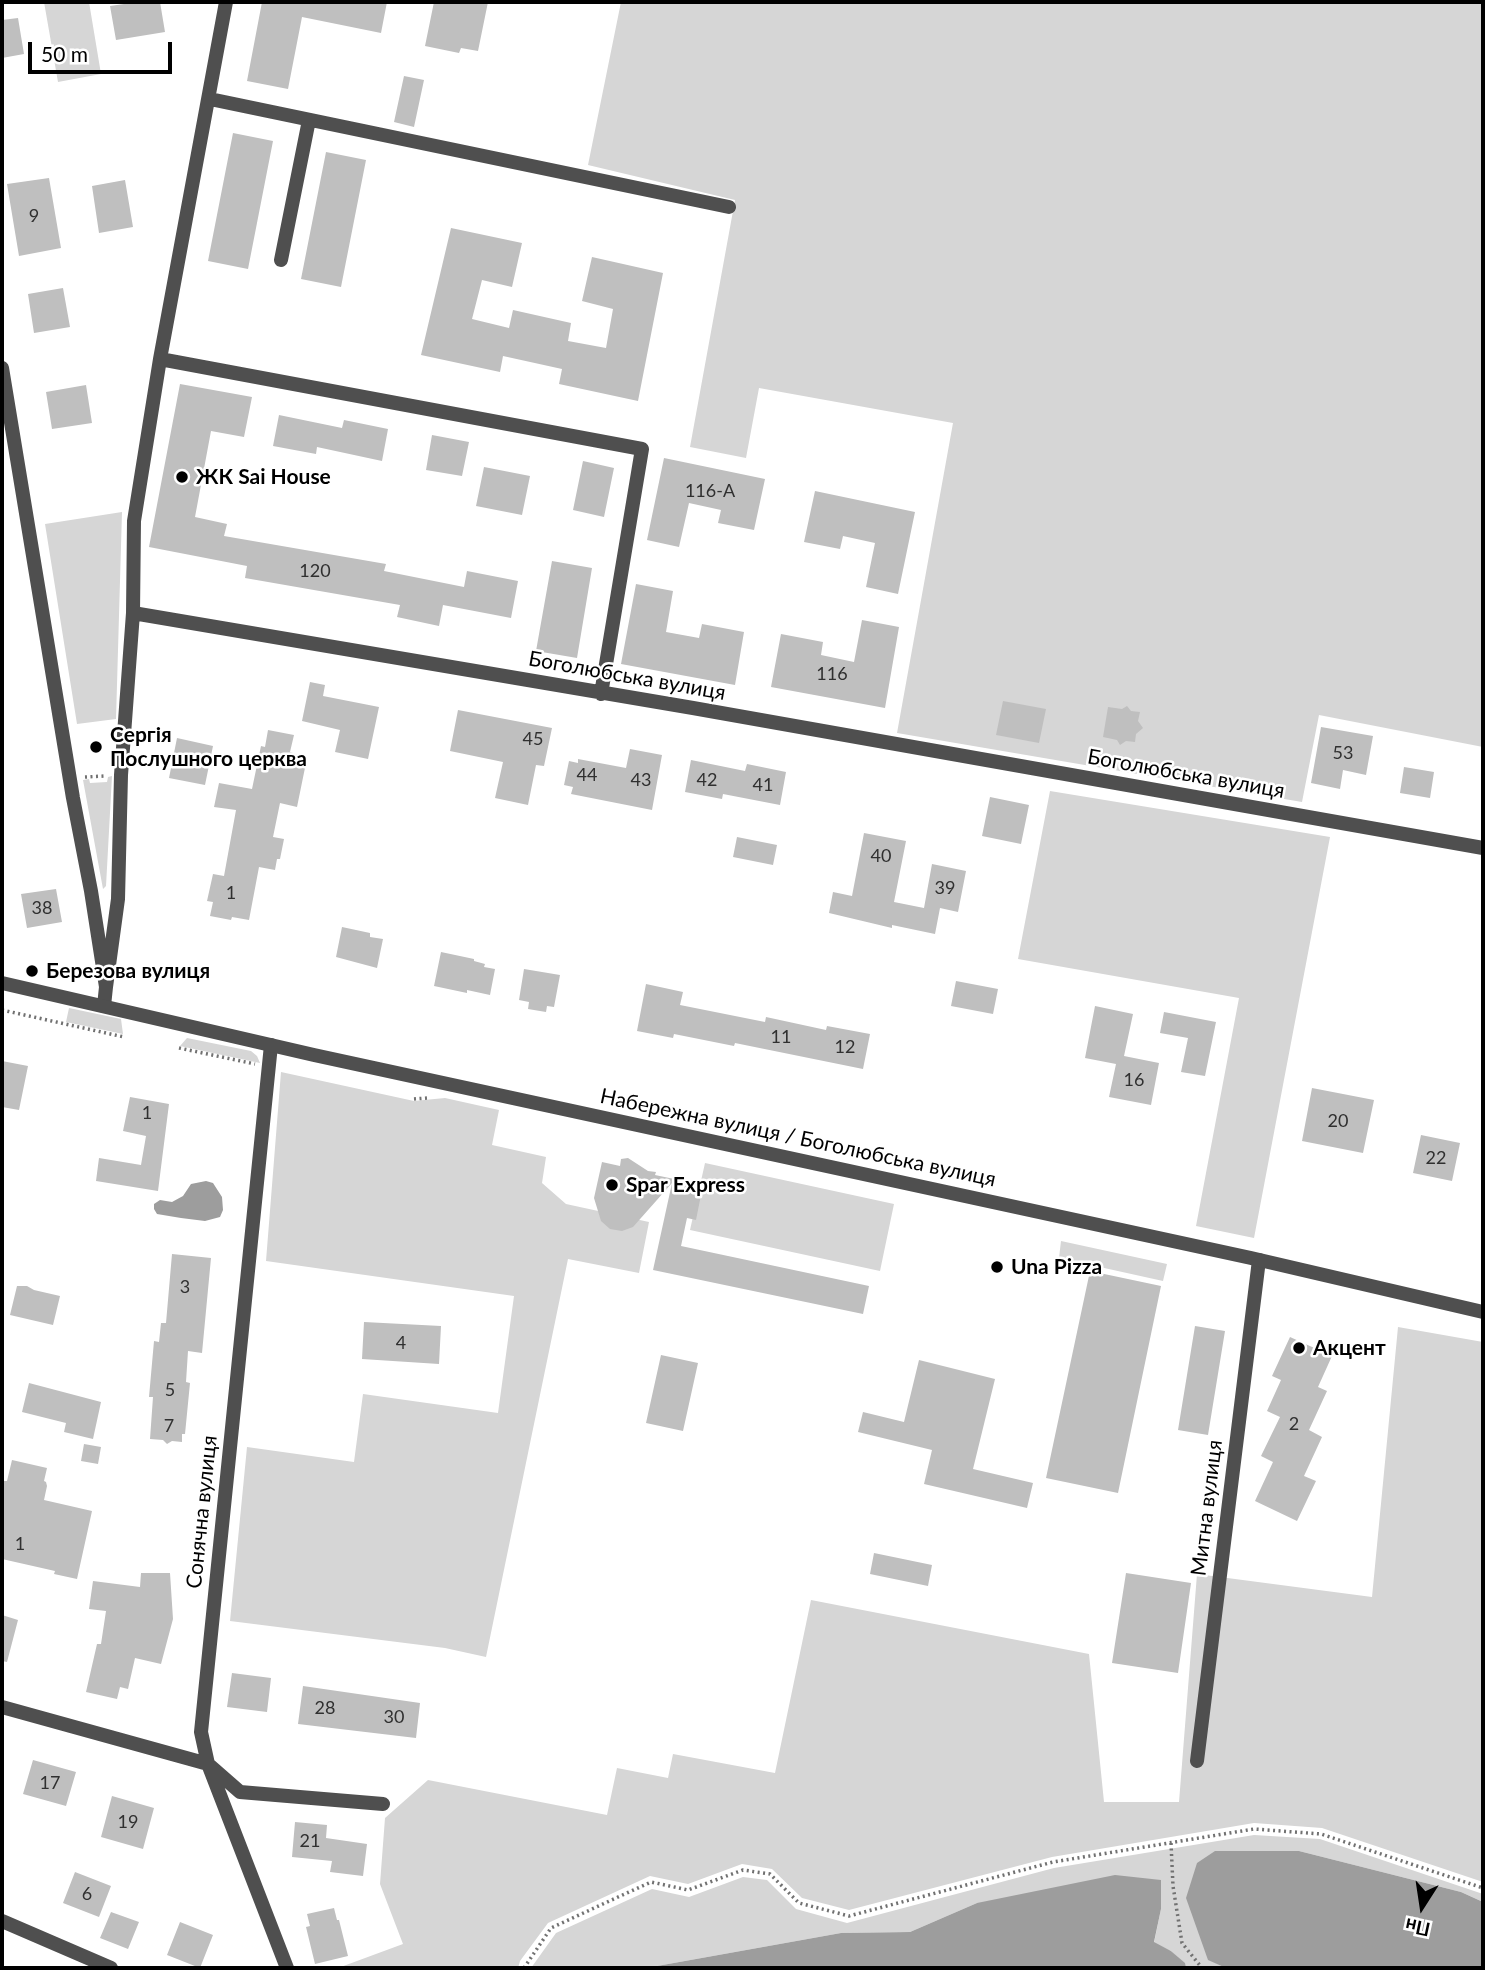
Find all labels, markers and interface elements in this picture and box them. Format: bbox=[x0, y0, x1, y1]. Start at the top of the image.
scale bar bbox=[32, 28, 175, 72]
text: 50 m bbox=[41, 41, 88, 66]
house number: 9 bbox=[29, 205, 39, 227]
place label: ЖК Sai House bbox=[196, 464, 331, 490]
marker: ЖК Sai House bbox=[174, 469, 190, 485]
house number: 116-А bbox=[685, 480, 735, 502]
house number: 120 bbox=[299, 560, 331, 582]
street label: Боголюбська вулиця bbox=[526, 646, 728, 706]
house number: 116 bbox=[816, 663, 848, 685]
place label: Сергія Послушного церква bbox=[110, 722, 307, 772]
house number: 45 bbox=[523, 728, 543, 750]
marker: Сергія Послушного церква bbox=[88, 739, 104, 755]
house number: 53 bbox=[1333, 742, 1353, 764]
street label: Боголюбська вулиця bbox=[1085, 744, 1287, 804]
house number: 44 bbox=[577, 764, 597, 786]
house number: 43 bbox=[631, 769, 651, 791]
house number: 42 bbox=[697, 769, 717, 791]
house number: 41 bbox=[753, 774, 773, 796]
house number: 40 bbox=[871, 845, 891, 867]
house number: 39 bbox=[935, 877, 955, 899]
house number: 1 bbox=[226, 882, 236, 904]
house number: 38 bbox=[32, 897, 52, 919]
place label: Березова вулиця bbox=[46, 958, 210, 984]
marker: Березова вулиця bbox=[24, 963, 40, 979]
house number: 11 bbox=[771, 1026, 791, 1048]
house number: 12 bbox=[835, 1036, 855, 1058]
house number: 16 bbox=[1124, 1069, 1144, 1091]
street label: Набережна вулиця / Боголюбська вулиця bbox=[598, 1084, 998, 1192]
house number: 1 bbox=[142, 1102, 152, 1124]
house number: 20 bbox=[1328, 1110, 1348, 1132]
house number: 22 bbox=[1426, 1147, 1446, 1169]
place label: Spar Express bbox=[626, 1172, 745, 1198]
marker: Spar Express bbox=[604, 1177, 620, 1193]
place label: Una Pizza bbox=[1011, 1254, 1102, 1280]
marker: Una Pizza bbox=[989, 1259, 1005, 1275]
house number: 3 bbox=[180, 1276, 190, 1298]
house number: 4 bbox=[396, 1332, 406, 1354]
place label: Акцент bbox=[1313, 1335, 1386, 1361]
marker: Акцент bbox=[1291, 1340, 1307, 1356]
house number: 5 bbox=[165, 1379, 175, 1401]
house number: 2 bbox=[1289, 1413, 1299, 1435]
house number: 7 bbox=[164, 1415, 174, 1437]
street label: Сонячна вулиця bbox=[181, 1434, 223, 1590]
street label: Митна вулиця bbox=[1186, 1438, 1228, 1578]
house number: 1 bbox=[15, 1533, 25, 1555]
house number: 28 bbox=[315, 1697, 335, 1719]
house number: 30 bbox=[384, 1706, 404, 1728]
house number: 17 bbox=[40, 1772, 60, 1794]
house number: 19 bbox=[118, 1811, 138, 1833]
house number: 21 bbox=[300, 1830, 320, 1852]
north arrow bbox=[1387, 1872, 1457, 1942]
house number: 6 bbox=[82, 1883, 92, 1905]
text: Пн bbox=[1403, 1914, 1432, 1942]

